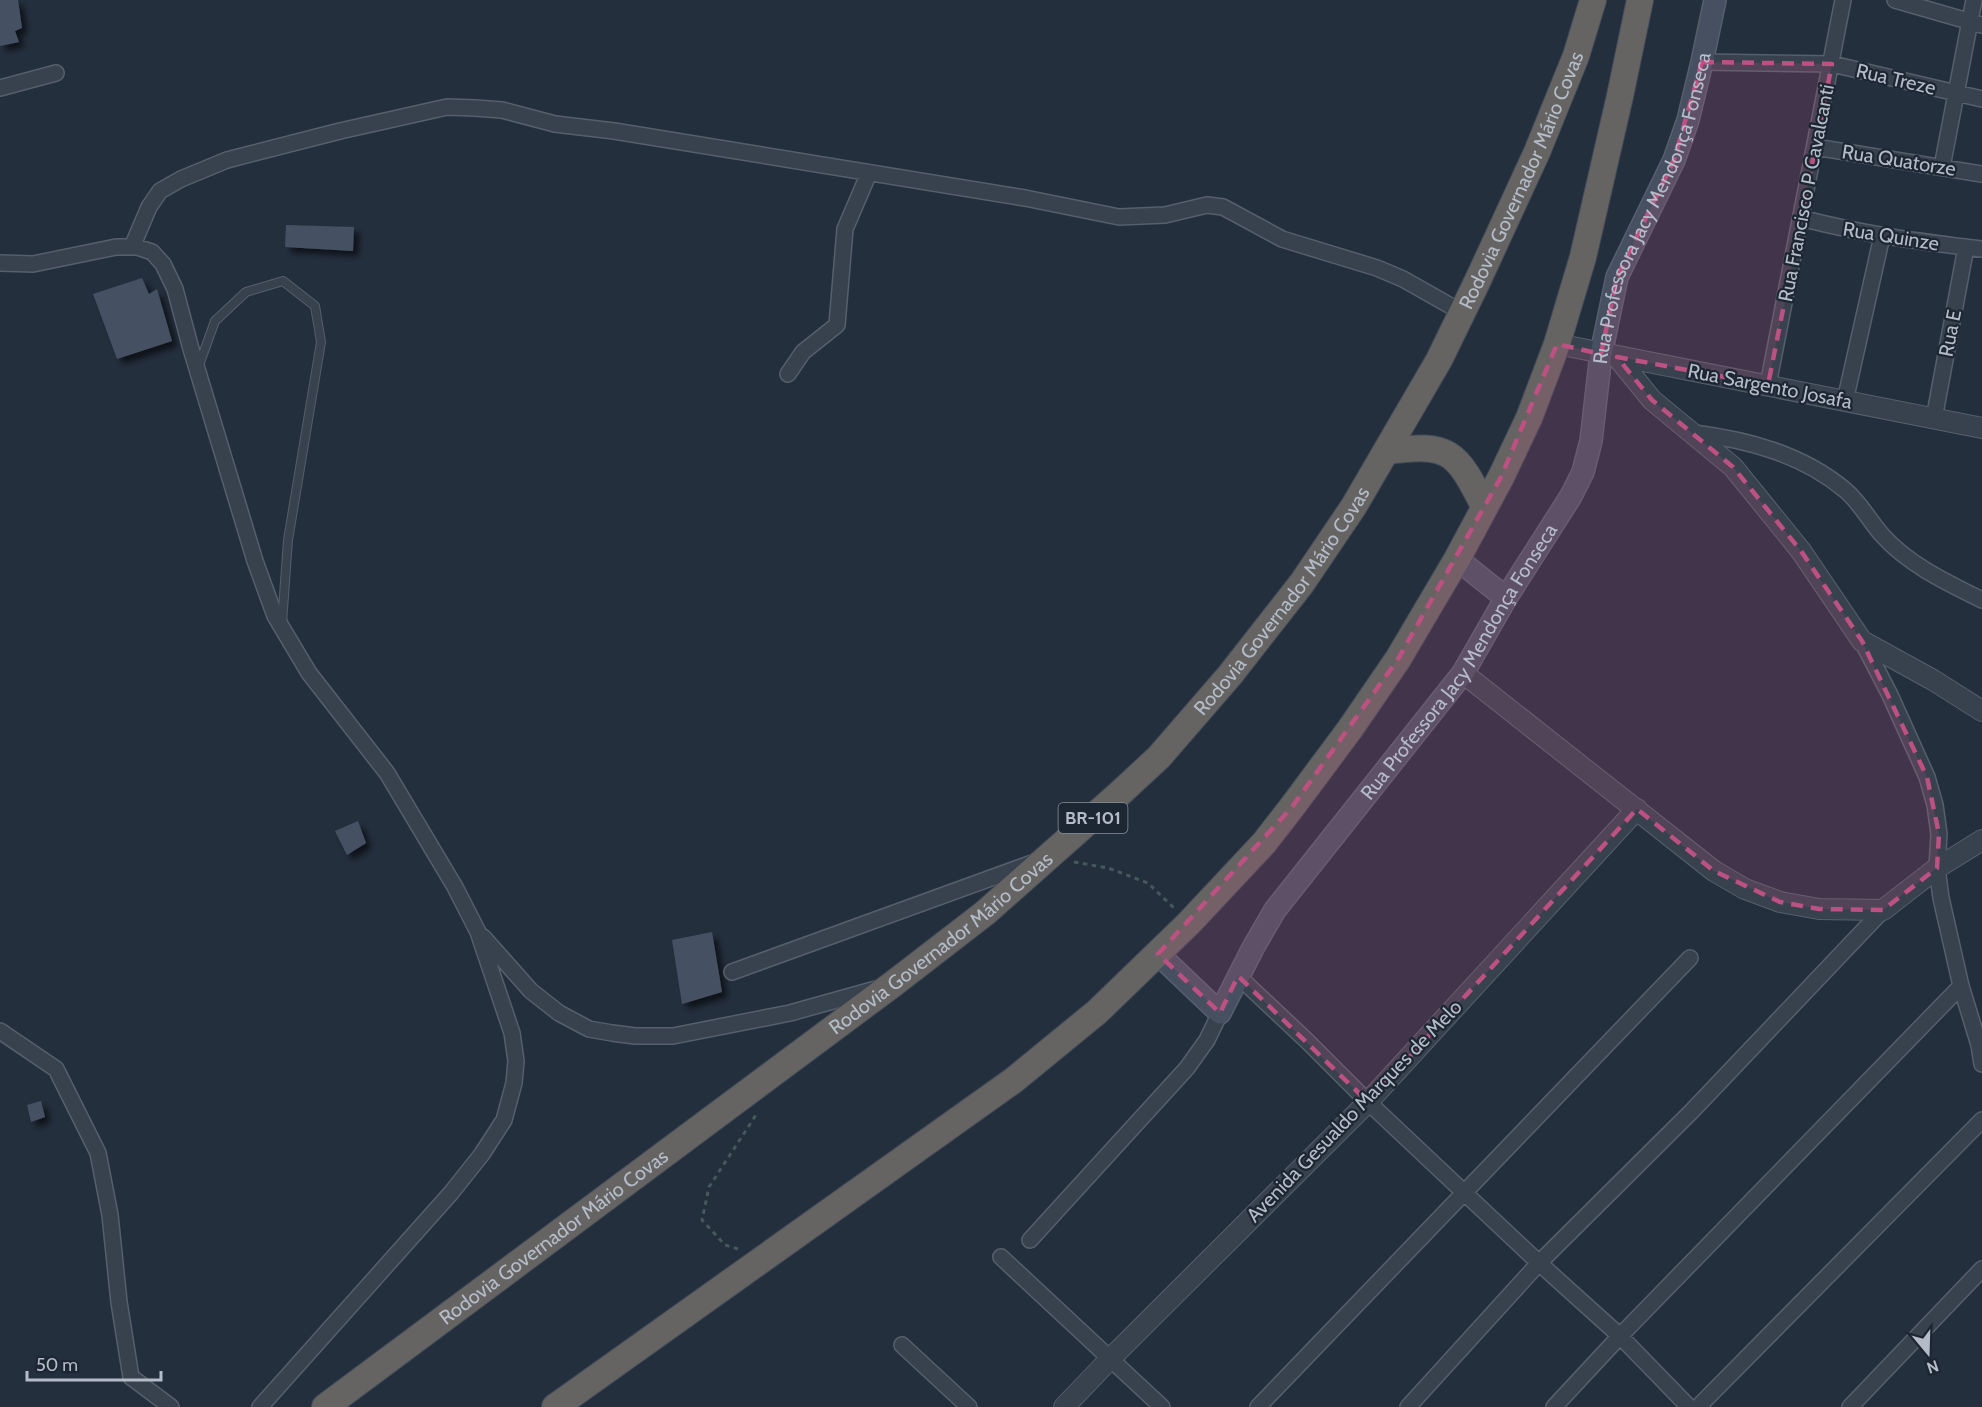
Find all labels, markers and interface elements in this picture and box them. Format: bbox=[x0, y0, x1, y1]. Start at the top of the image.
street label: Rodovia Governador Mário Covas bbox=[1454, 48, 1589, 313]
street label: Rua Professora Jacy Mendonça Fonseca bbox=[1588, 50, 1716, 365]
street label: Rua Treze bbox=[1854, 58, 1938, 100]
street label: Rua Francisco P Cavalcanti bbox=[1773, 82, 1839, 304]
street label: Rua Quatorze bbox=[1840, 139, 1958, 181]
street label: Rua Quinze bbox=[1841, 217, 1941, 255]
street label: Rua E bbox=[1934, 307, 1966, 359]
street label: Rua Sargento Josafa bbox=[1686, 358, 1855, 414]
street label: Rodovia Governador Mário Covas bbox=[1189, 482, 1375, 720]
street label: Rua Professora Jacy Mendonça Fonseca bbox=[1355, 519, 1562, 804]
road number: BR-101 bbox=[1058, 803, 1128, 833]
street label: Rodovia Governador Mário Covas bbox=[824, 847, 1057, 1040]
street label: Avenida Gesualdo Marques de Melo bbox=[1241, 995, 1467, 1227]
street label: Rodovia Governador Mário Covas bbox=[434, 1144, 673, 1330]
north arrow bbox=[1898, 1323, 1958, 1383]
scale bar bbox=[27, 1344, 160, 1382]
text: 50 m bbox=[36, 1354, 78, 1376]
text: N bbox=[1924, 1356, 1941, 1378]

